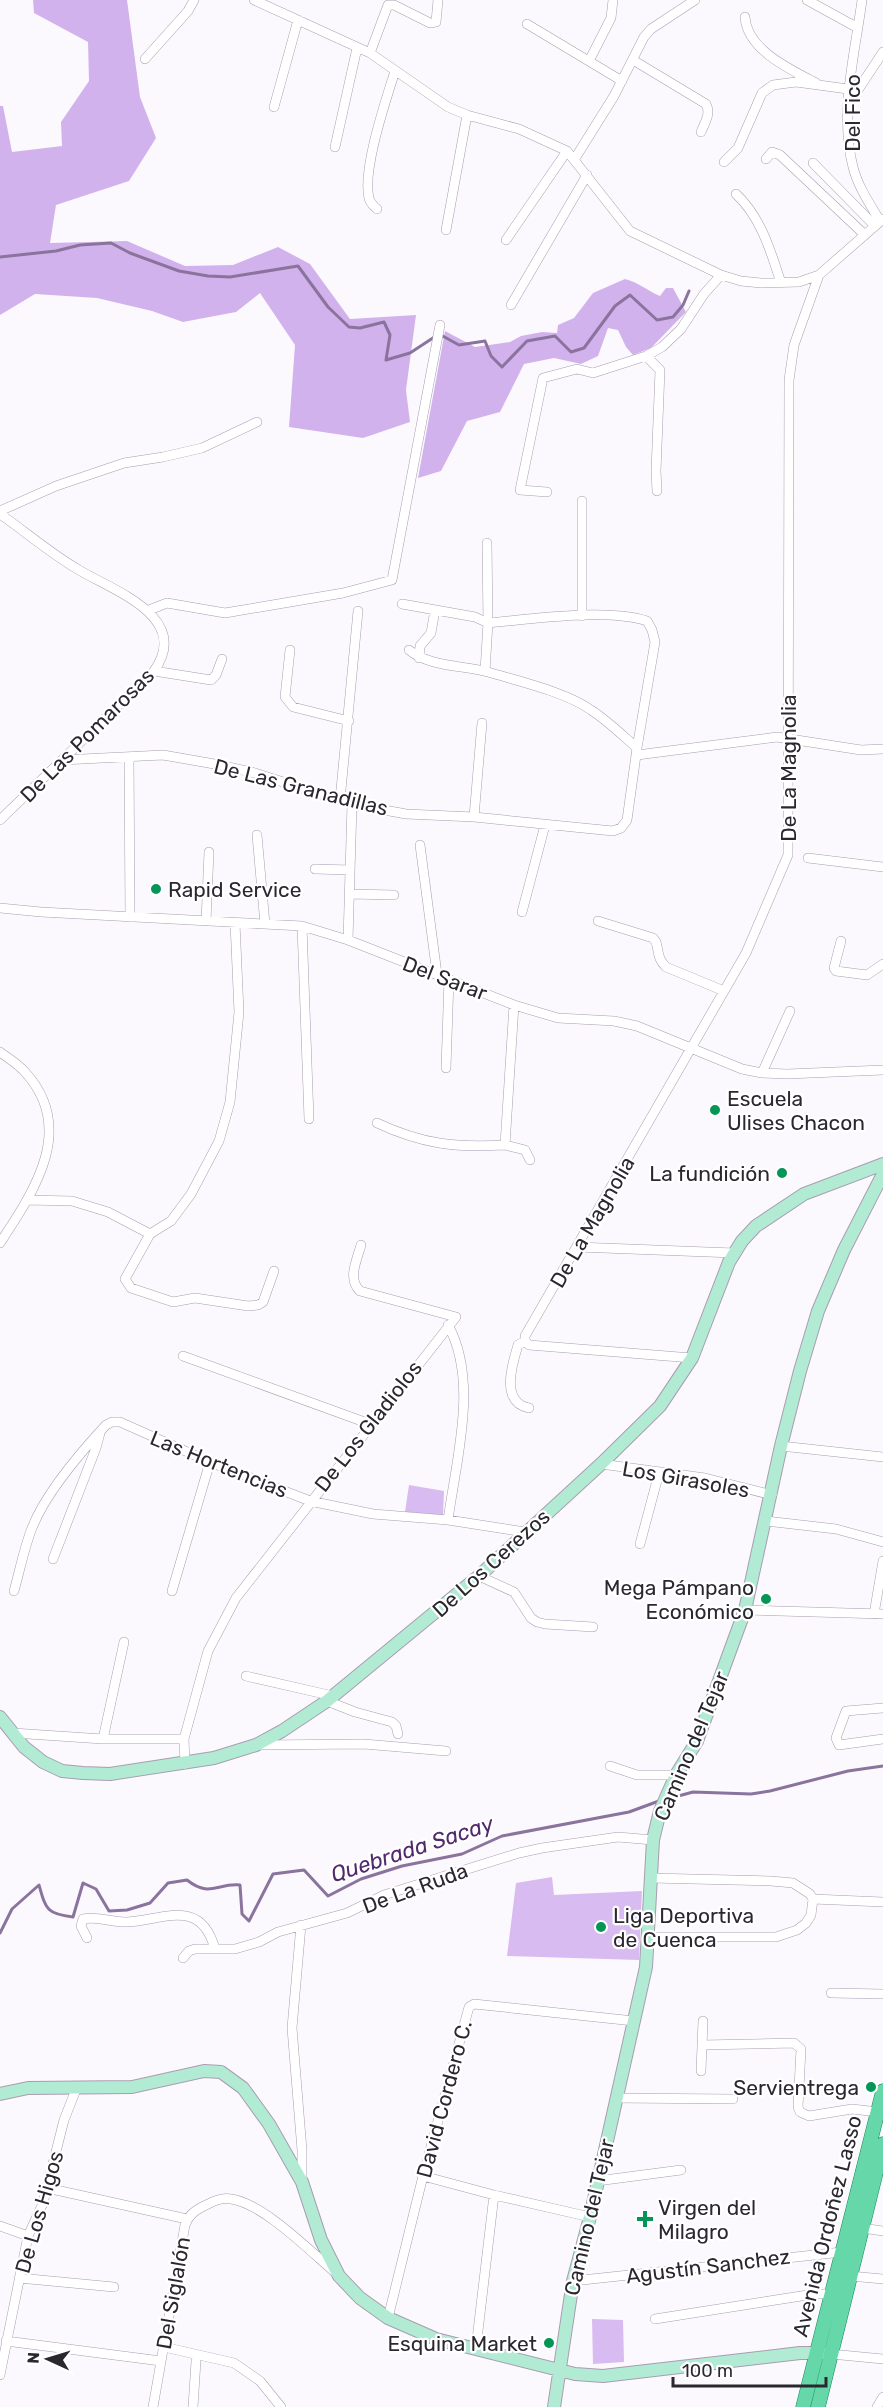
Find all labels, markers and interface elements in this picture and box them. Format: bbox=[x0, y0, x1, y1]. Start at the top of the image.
street label: Del Fico bbox=[840, 74, 865, 152]
street label: De Las Pomarosas bbox=[15, 663, 159, 807]
street label: De La Magnolia bbox=[776, 694, 801, 842]
street label: De Las Granadillas bbox=[211, 753, 391, 821]
place label: Rapid Service bbox=[168, 877, 301, 902]
marker: Rapid Service bbox=[149, 882, 163, 896]
street label: Del Sarar bbox=[399, 950, 491, 1006]
place label: Escuela Ulises Chacon bbox=[727, 1086, 865, 1135]
marker: Escuela Ulises Chacon bbox=[708, 1103, 722, 1117]
street label: De La Magnolia bbox=[544, 1152, 640, 1292]
place label: La fundición bbox=[649, 1161, 770, 1186]
marker: La fundición bbox=[775, 1166, 789, 1180]
street label: De Los Gladiolos bbox=[309, 1356, 427, 1496]
street label: Las Hortencias bbox=[147, 1425, 291, 1503]
street label: Los Girasoles bbox=[620, 1456, 752, 1502]
street label: De Los Cerezos bbox=[427, 1504, 555, 1622]
place label: Mega Pámpano Económico bbox=[604, 1575, 754, 1624]
marker: Mega Pámpano Económico bbox=[759, 1592, 773, 1606]
street label: Camino del Tejar bbox=[648, 1667, 734, 1825]
water label: Quebrada Sacay bbox=[327, 1810, 498, 1888]
street label: De La Ruda bbox=[359, 1857, 471, 1919]
place label: Liga Deportiva de Cuenca bbox=[613, 1903, 754, 1952]
marker: Liga Deportiva de Cuenca bbox=[594, 1920, 608, 1934]
street label: David Cordero C. bbox=[411, 2017, 477, 2181]
place label: Servientrega bbox=[733, 2075, 859, 2100]
marker: Servientrega bbox=[864, 2080, 878, 2094]
street label: Avenida Ordoñez Lasso bbox=[787, 2113, 867, 2339]
street label: Camino del Tejar bbox=[559, 2136, 619, 2298]
street label: De Los Higos bbox=[10, 2148, 68, 2276]
place label: Virgen del Milagro bbox=[658, 2195, 756, 2244]
marker: Virgen del Milagro bbox=[636, 2210, 654, 2228]
street label: Del Siglalón bbox=[151, 2235, 195, 2351]
street label: Agustín Sanchez bbox=[625, 2244, 791, 2288]
north arrow bbox=[18, 2329, 78, 2389]
place label: Esquina Market bbox=[387, 2331, 537, 2356]
marker: Esquina Market bbox=[542, 2336, 556, 2350]
scale bar bbox=[673, 2350, 826, 2388]
text: N bbox=[24, 2352, 43, 2364]
text: 100 m bbox=[682, 2360, 733, 2382]

